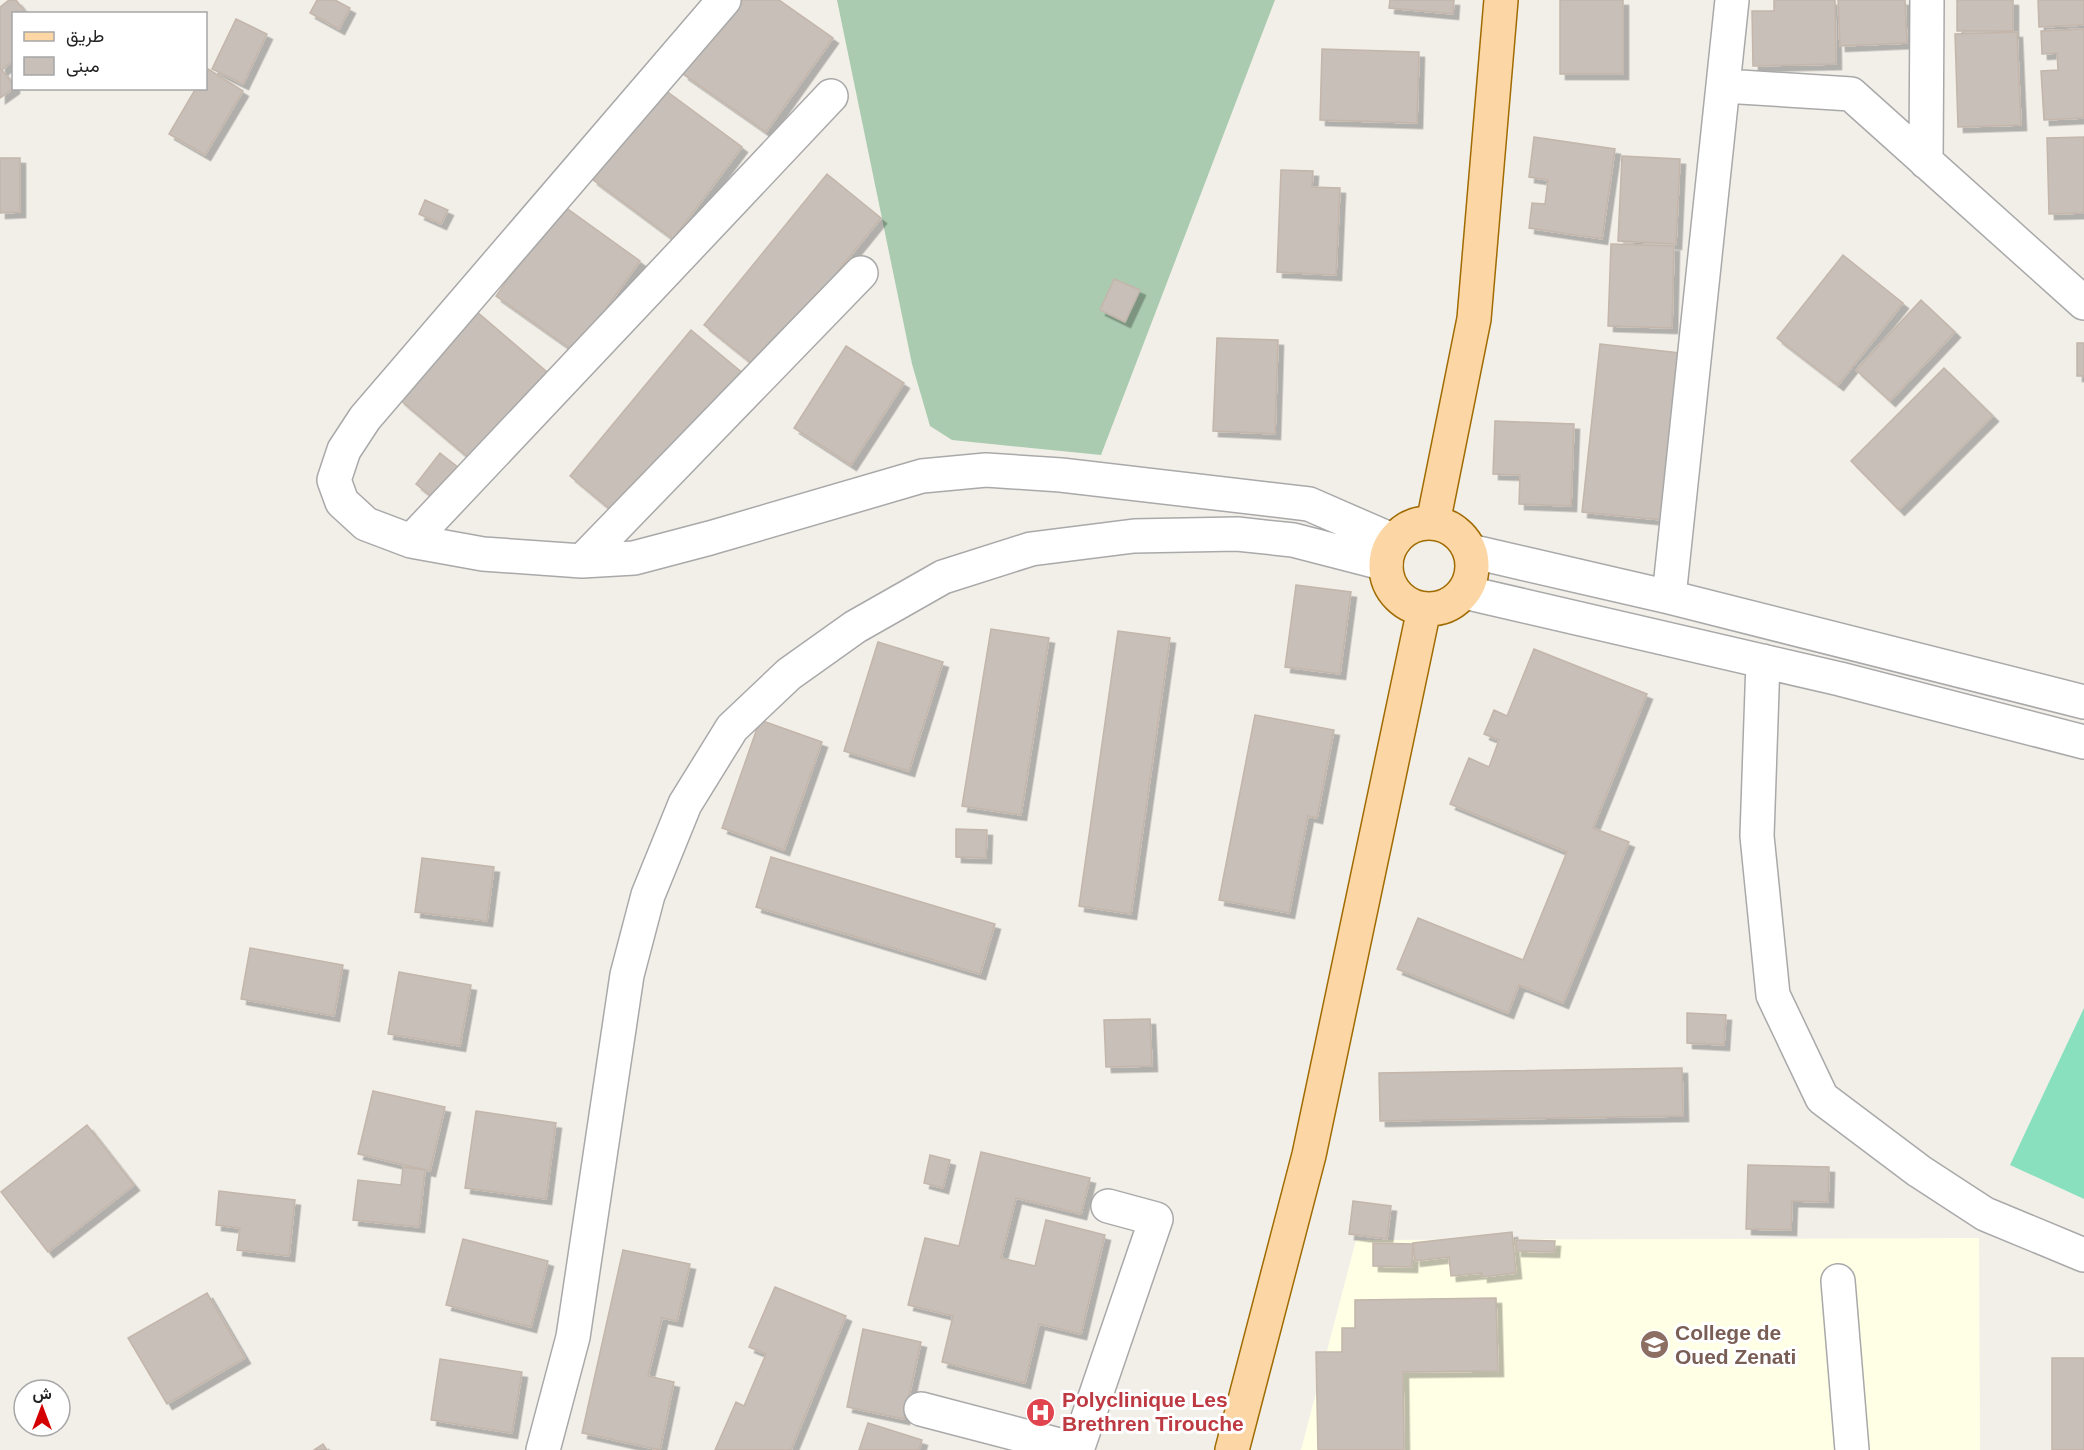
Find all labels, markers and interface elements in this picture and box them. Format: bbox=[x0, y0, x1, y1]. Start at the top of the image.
legend bbox=[12, 12, 207, 90]
text: طريق bbox=[66, 26, 104, 47]
text: مبنى bbox=[66, 56, 100, 77]
place label: College de Oued Zenati bbox=[1675, 1321, 1796, 1368]
school or university icon: College de Oued Zenati bbox=[1638, 1329, 1670, 1361]
north arrow bbox=[12, 1378, 72, 1438]
text: ش bbox=[32, 1385, 52, 1403]
place label: Polyclinique Les Brethren Tirouche bbox=[1062, 1388, 1244, 1435]
hospital icon: Polyclinique Les Brethren Tirouche bbox=[1025, 1396, 1057, 1428]

